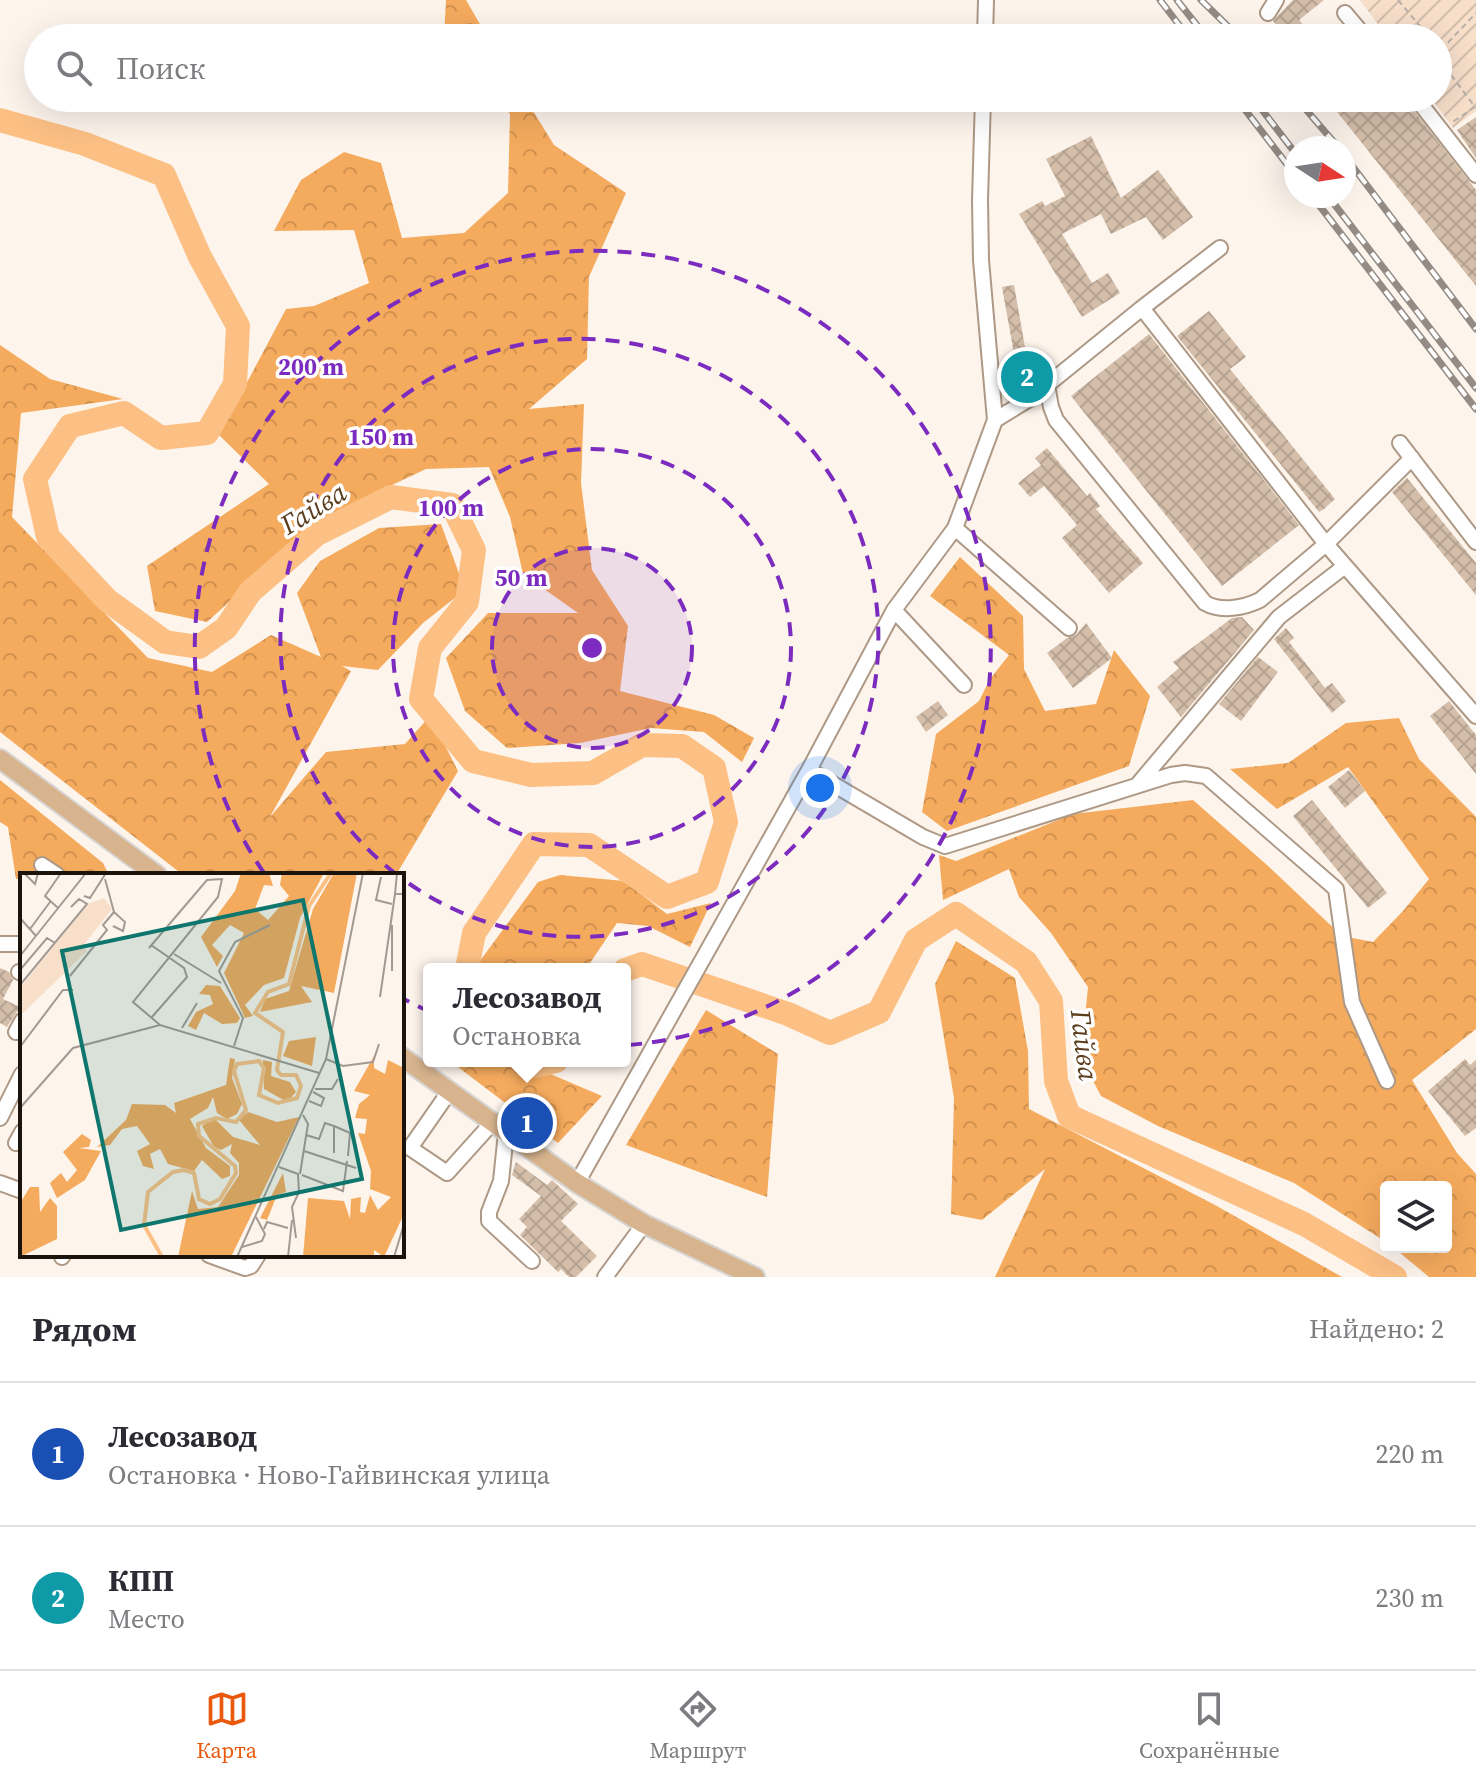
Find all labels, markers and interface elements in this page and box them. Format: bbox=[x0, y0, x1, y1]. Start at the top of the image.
search box bbox=[24, 24, 1452, 112]
icon: search bbox=[52, 46, 96, 90]
text: Поиск bbox=[116, 48, 205, 89]
north arrow bbox=[1284, 136, 1356, 208]
pin: 2 bbox=[1001, 347, 1053, 407]
text: 200 m bbox=[278, 350, 344, 383]
text: 150 m bbox=[348, 420, 414, 453]
water label: Гайва bbox=[272, 473, 354, 544]
text: 100 m bbox=[418, 491, 484, 524]
text: 50 m bbox=[495, 561, 548, 594]
centre of rings bbox=[578, 634, 606, 662]
your location bbox=[800, 768, 840, 808]
inset map bbox=[20, 873, 404, 1257]
popup bbox=[423, 963, 631, 1067]
text: Лесозавод bbox=[452, 977, 602, 1018]
water label: Гайва bbox=[1062, 1006, 1108, 1083]
text: Остановка bbox=[452, 1018, 581, 1054]
pin: 1 bbox=[501, 1093, 553, 1153]
map controls bbox=[1380, 1181, 1452, 1253]
button: layers bbox=[1380, 1181, 1452, 1253]
text: Рядом bbox=[32, 1306, 137, 1352]
text: Найдено: 2 bbox=[1309, 1311, 1444, 1347]
text: Лесозавод bbox=[108, 1416, 257, 1457]
text: 1 bbox=[51, 1436, 65, 1472]
text: 220 m bbox=[1376, 1436, 1444, 1472]
text: Остановка · Ново-Гайвинская улица bbox=[108, 1457, 550, 1493]
text: КПП bbox=[108, 1560, 174, 1601]
text: 2 bbox=[51, 1580, 65, 1616]
text: 230 m bbox=[1376, 1580, 1444, 1616]
text: Место bbox=[108, 1601, 185, 1637]
tab: Карта bbox=[196, 1687, 257, 1765]
tab: Маршрут bbox=[649, 1687, 746, 1765]
tab: Сохранённые bbox=[1139, 1687, 1280, 1765]

